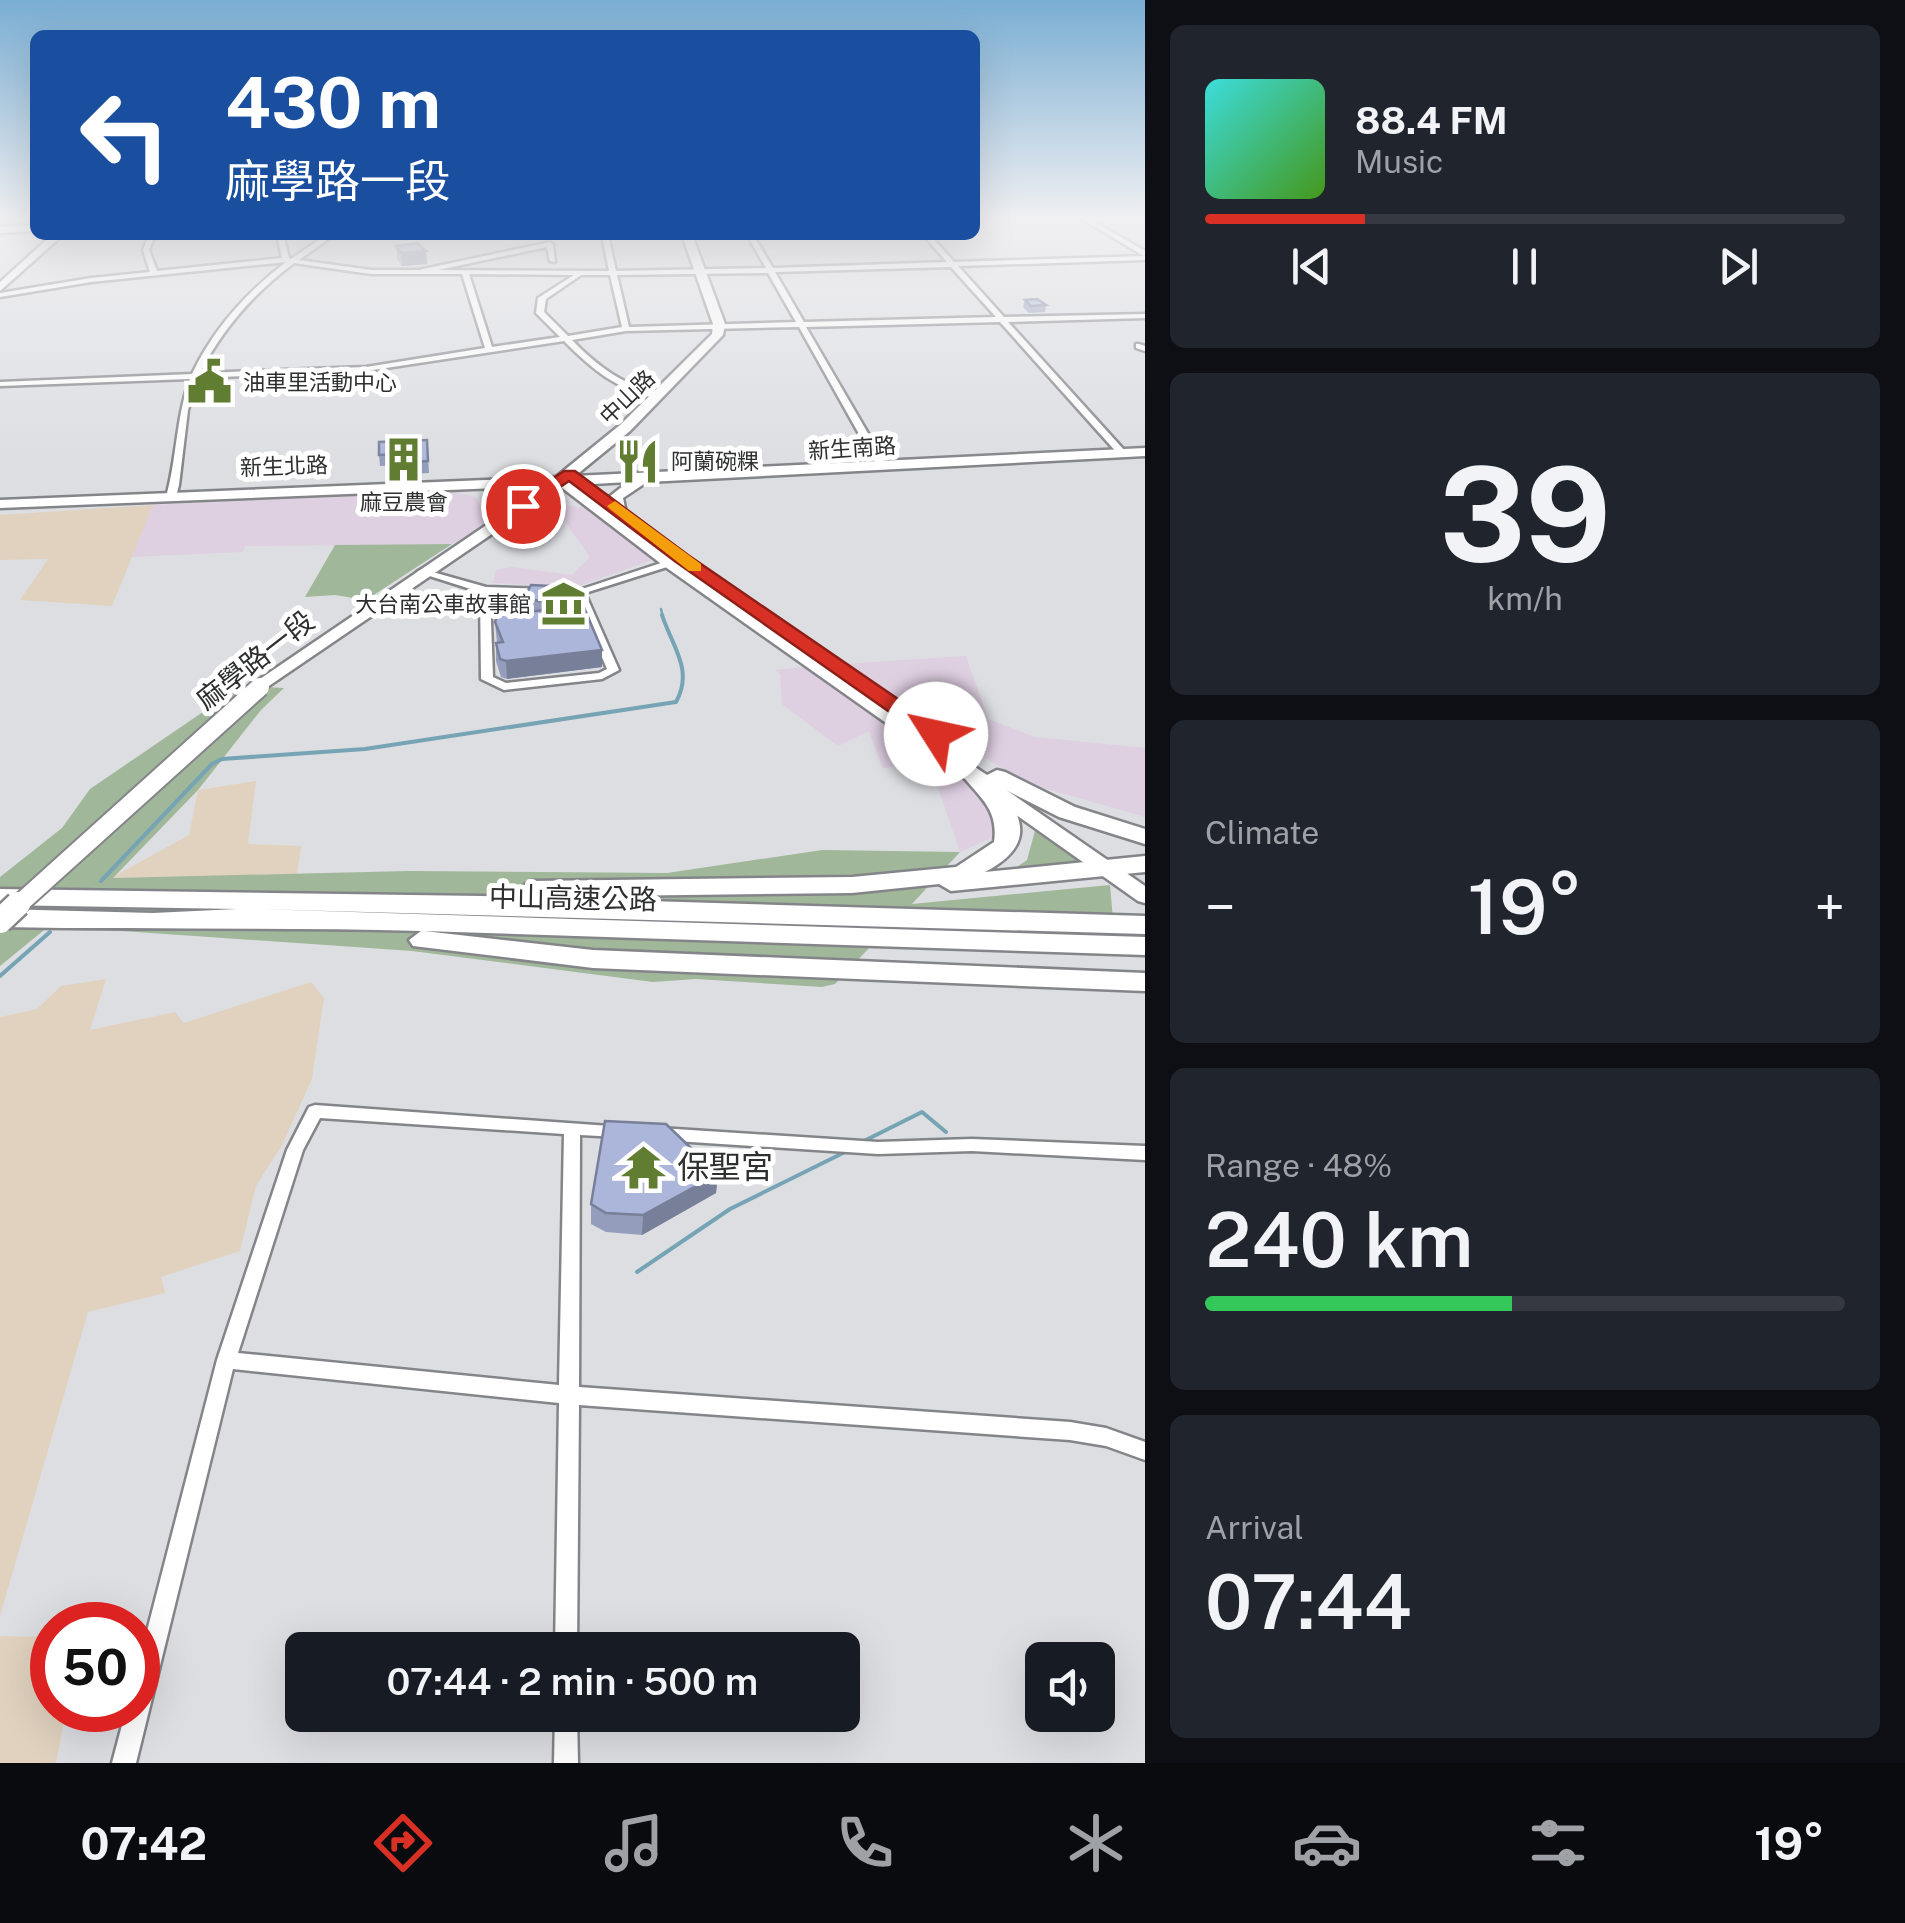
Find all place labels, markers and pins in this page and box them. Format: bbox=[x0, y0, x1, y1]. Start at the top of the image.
public building icon: 油車里活動中心 bbox=[186, 358, 234, 406]
place label: 油車里活動中心 bbox=[243, 369, 397, 395]
building icon: 麻豆農會 bbox=[380, 436, 428, 484]
restaurant icon: 阿蘭碗粿 bbox=[614, 437, 662, 485]
place label: 阿蘭碗粿 bbox=[671, 448, 759, 474]
pin bbox=[481, 464, 566, 549]
place label: 麻豆農會 bbox=[360, 489, 448, 515]
museum icon: 大台南公車故事館 bbox=[540, 580, 588, 628]
place label: 大台南公車故事館 bbox=[355, 591, 531, 617]
temple icon: 保聖宮 bbox=[620, 1143, 668, 1191]
place label: 保聖宮 bbox=[677, 1148, 773, 1185]

